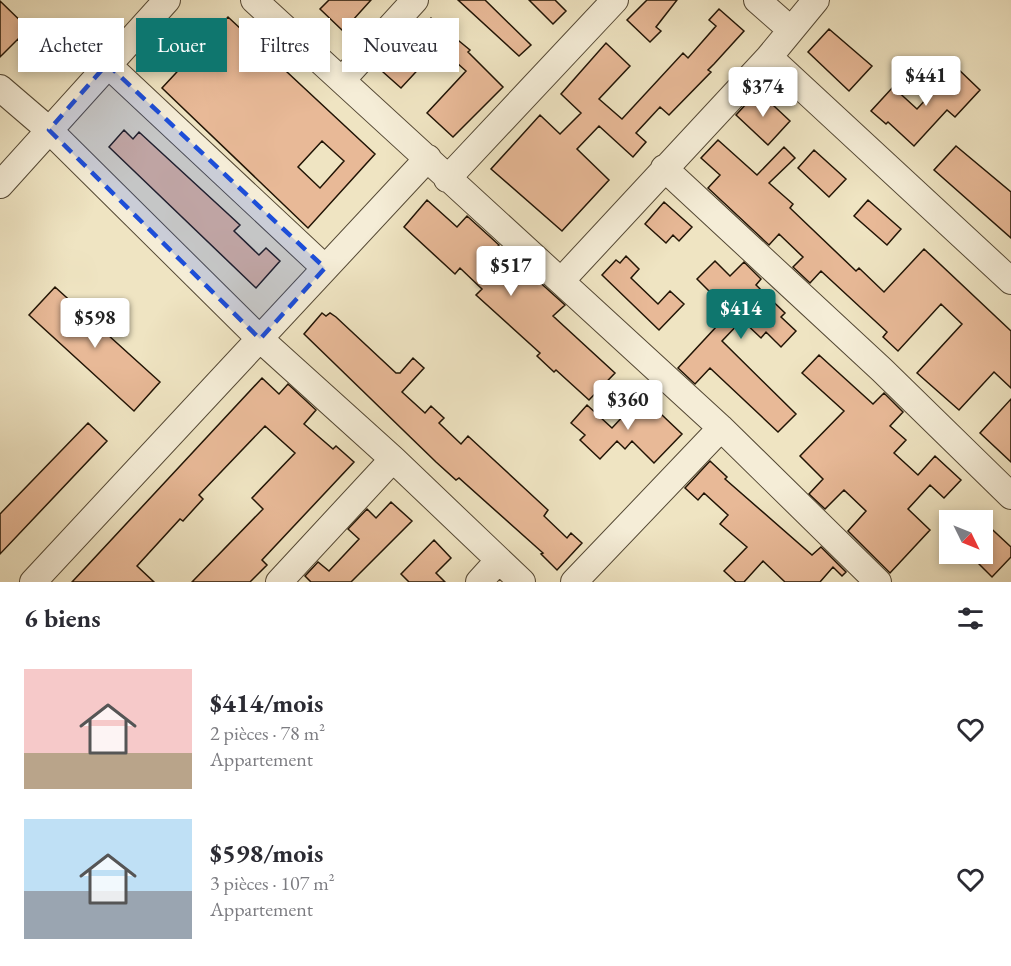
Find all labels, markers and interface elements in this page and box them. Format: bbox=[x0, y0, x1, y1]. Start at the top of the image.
chip: Acheter bbox=[18, 18, 124, 72]
chip: Louer bbox=[136, 18, 227, 72]
chip: Filtres bbox=[239, 18, 330, 72]
chip: Nouveau bbox=[342, 18, 459, 72]
pin: $441 bbox=[890, 56, 962, 107]
text: $441 bbox=[906, 62, 946, 88]
pin: $374 bbox=[727, 67, 799, 118]
text: $374 bbox=[743, 73, 783, 99]
pin: $517 bbox=[475, 246, 547, 297]
text: $517 bbox=[491, 252, 531, 278]
pin: $414 bbox=[705, 289, 777, 340]
text: $414 bbox=[721, 295, 761, 321]
pin: $598 bbox=[59, 298, 131, 349]
text: $598 bbox=[75, 304, 115, 330]
pin: $360 bbox=[592, 380, 664, 431]
text: $360 bbox=[608, 386, 648, 412]
north arrow bbox=[939, 510, 993, 564]
map controls bbox=[939, 510, 993, 564]
text: 6 biens bbox=[24, 601, 101, 635]
icon: filters bbox=[954, 602, 987, 635]
text: $414/mois bbox=[210, 686, 323, 720]
icon: home bbox=[72, 693, 144, 765]
icon: heart bbox=[954, 713, 987, 746]
text: 2 pièces · 78 m² bbox=[210, 720, 325, 746]
text: Appartement bbox=[210, 746, 313, 772]
text: $598/mois bbox=[210, 836, 323, 870]
icon: home bbox=[72, 843, 144, 915]
icon: heart bbox=[954, 863, 987, 896]
text: 3 pièces · 107 m² bbox=[210, 870, 335, 896]
text: Appartement bbox=[210, 896, 313, 922]

